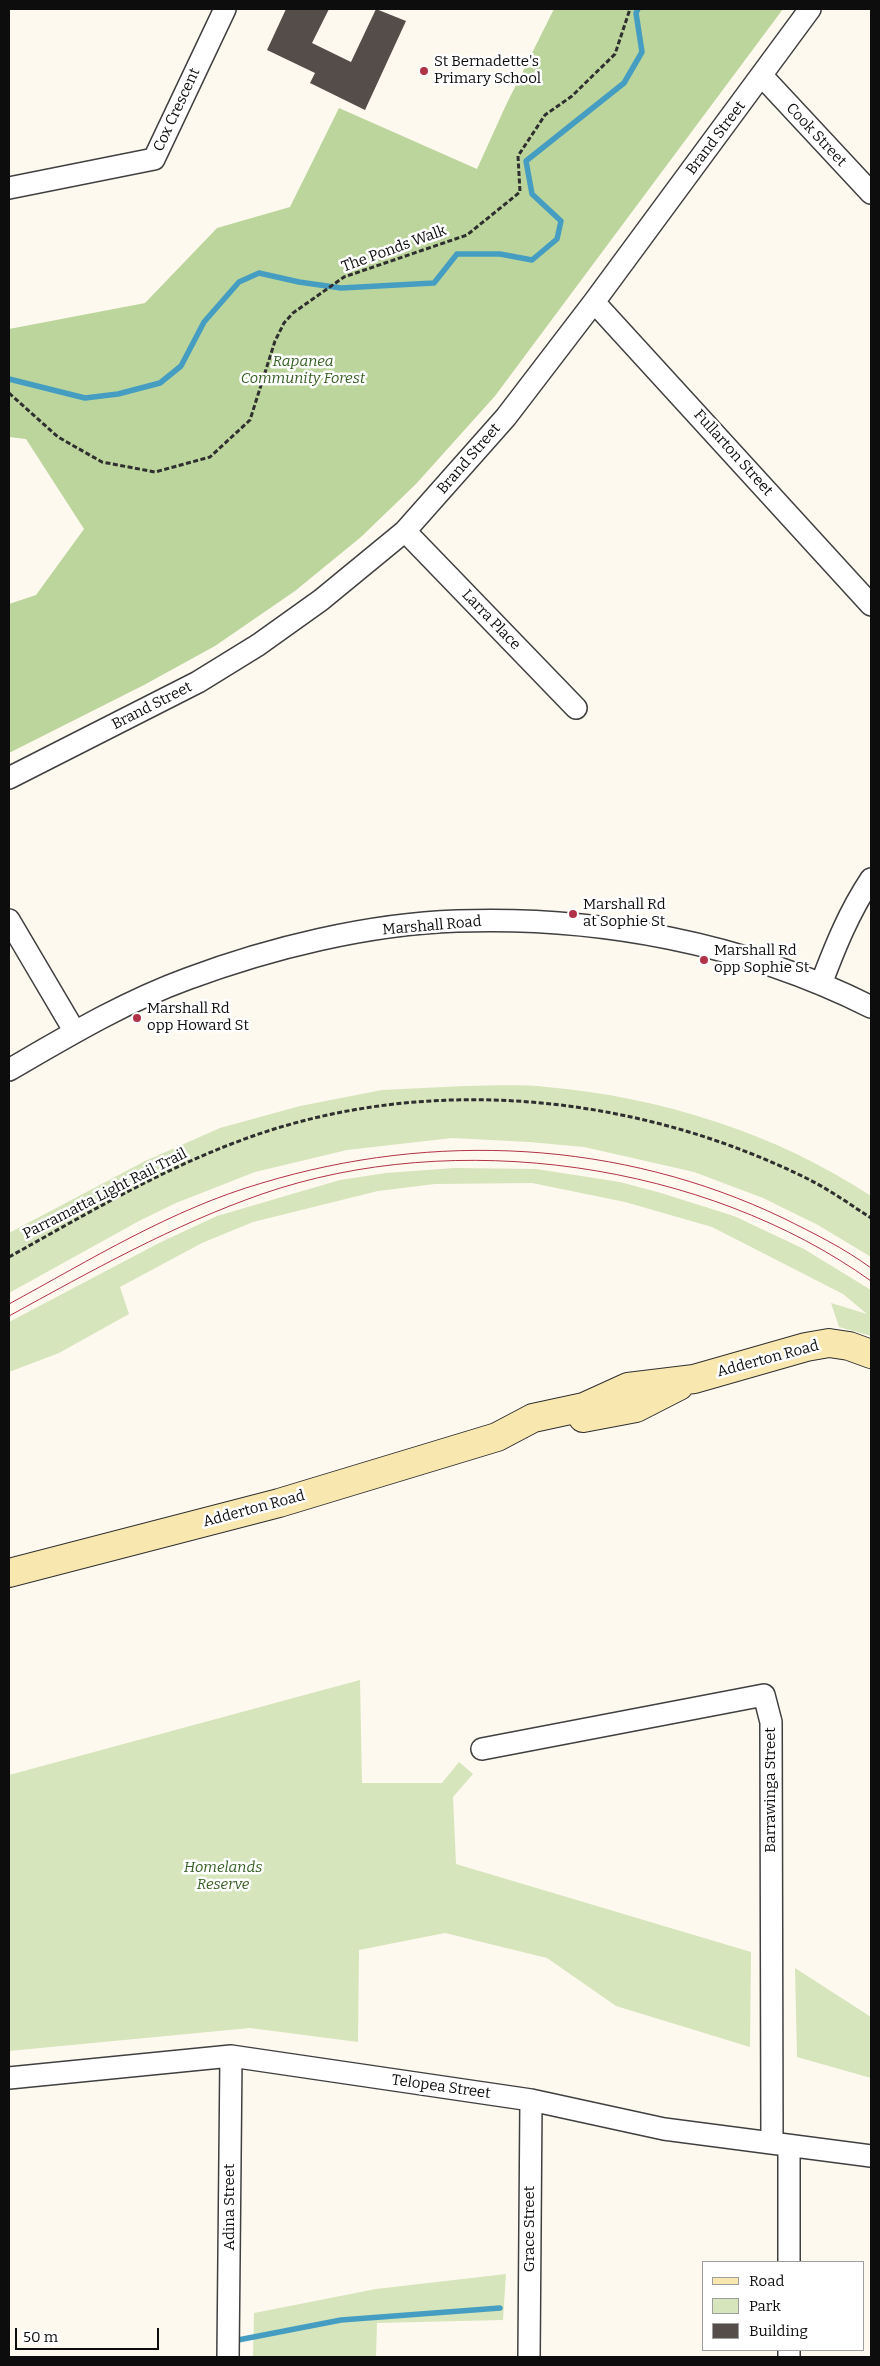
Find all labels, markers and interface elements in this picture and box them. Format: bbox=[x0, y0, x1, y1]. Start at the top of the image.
place label: St Bernadette's Primary School bbox=[434, 53, 541, 88]
street label: Cox Crescent bbox=[150, 65, 204, 155]
marker: St Bernadette's Primary School bbox=[418, 65, 430, 77]
street label: Brand Street bbox=[682, 98, 750, 178]
street label: Cook Street bbox=[782, 99, 850, 171]
street label: The Ponds Walk bbox=[339, 222, 449, 276]
park label: Rapanea Community Forest bbox=[241, 353, 365, 388]
street label: Fullarton Street bbox=[690, 406, 776, 500]
street label: Brand Street bbox=[434, 420, 504, 498]
street label: Larra Place bbox=[458, 586, 524, 654]
street label: Brand Street bbox=[109, 678, 195, 734]
place label: Marshall Rd at Sophie St bbox=[583, 896, 666, 931]
marker: Marshall Rd at Sophie St bbox=[567, 908, 579, 920]
street label: Marshall Road bbox=[382, 913, 482, 939]
place label: Marshall Rd opp Sophie St bbox=[714, 942, 809, 977]
marker: Marshall Rd opp Sophie St bbox=[698, 954, 710, 966]
place label: Marshall Rd opp Howard St bbox=[147, 1000, 249, 1035]
marker: Marshall Rd opp Howard St bbox=[131, 1012, 143, 1024]
street label: Parramatta Light Rail Trail bbox=[20, 1145, 190, 1243]
street label: Adderton Road bbox=[715, 1337, 821, 1381]
street label: Adderton Road bbox=[201, 1487, 307, 1531]
street label: Barrawinga Street bbox=[762, 1727, 780, 1853]
park label: Homelands Reserve bbox=[184, 1859, 262, 1894]
street label: Telopea Street bbox=[390, 2071, 492, 2103]
street label: Adina Street bbox=[221, 2164, 239, 2250]
street label: Grace Street bbox=[521, 2186, 539, 2272]
legend bbox=[702, 2261, 865, 2351]
text: Road bbox=[749, 2272, 784, 2290]
text: Park bbox=[749, 2297, 781, 2315]
scale bar bbox=[18, 2318, 161, 2350]
text: Building bbox=[749, 2322, 808, 2340]
text: 50 m bbox=[23, 2328, 58, 2346]

